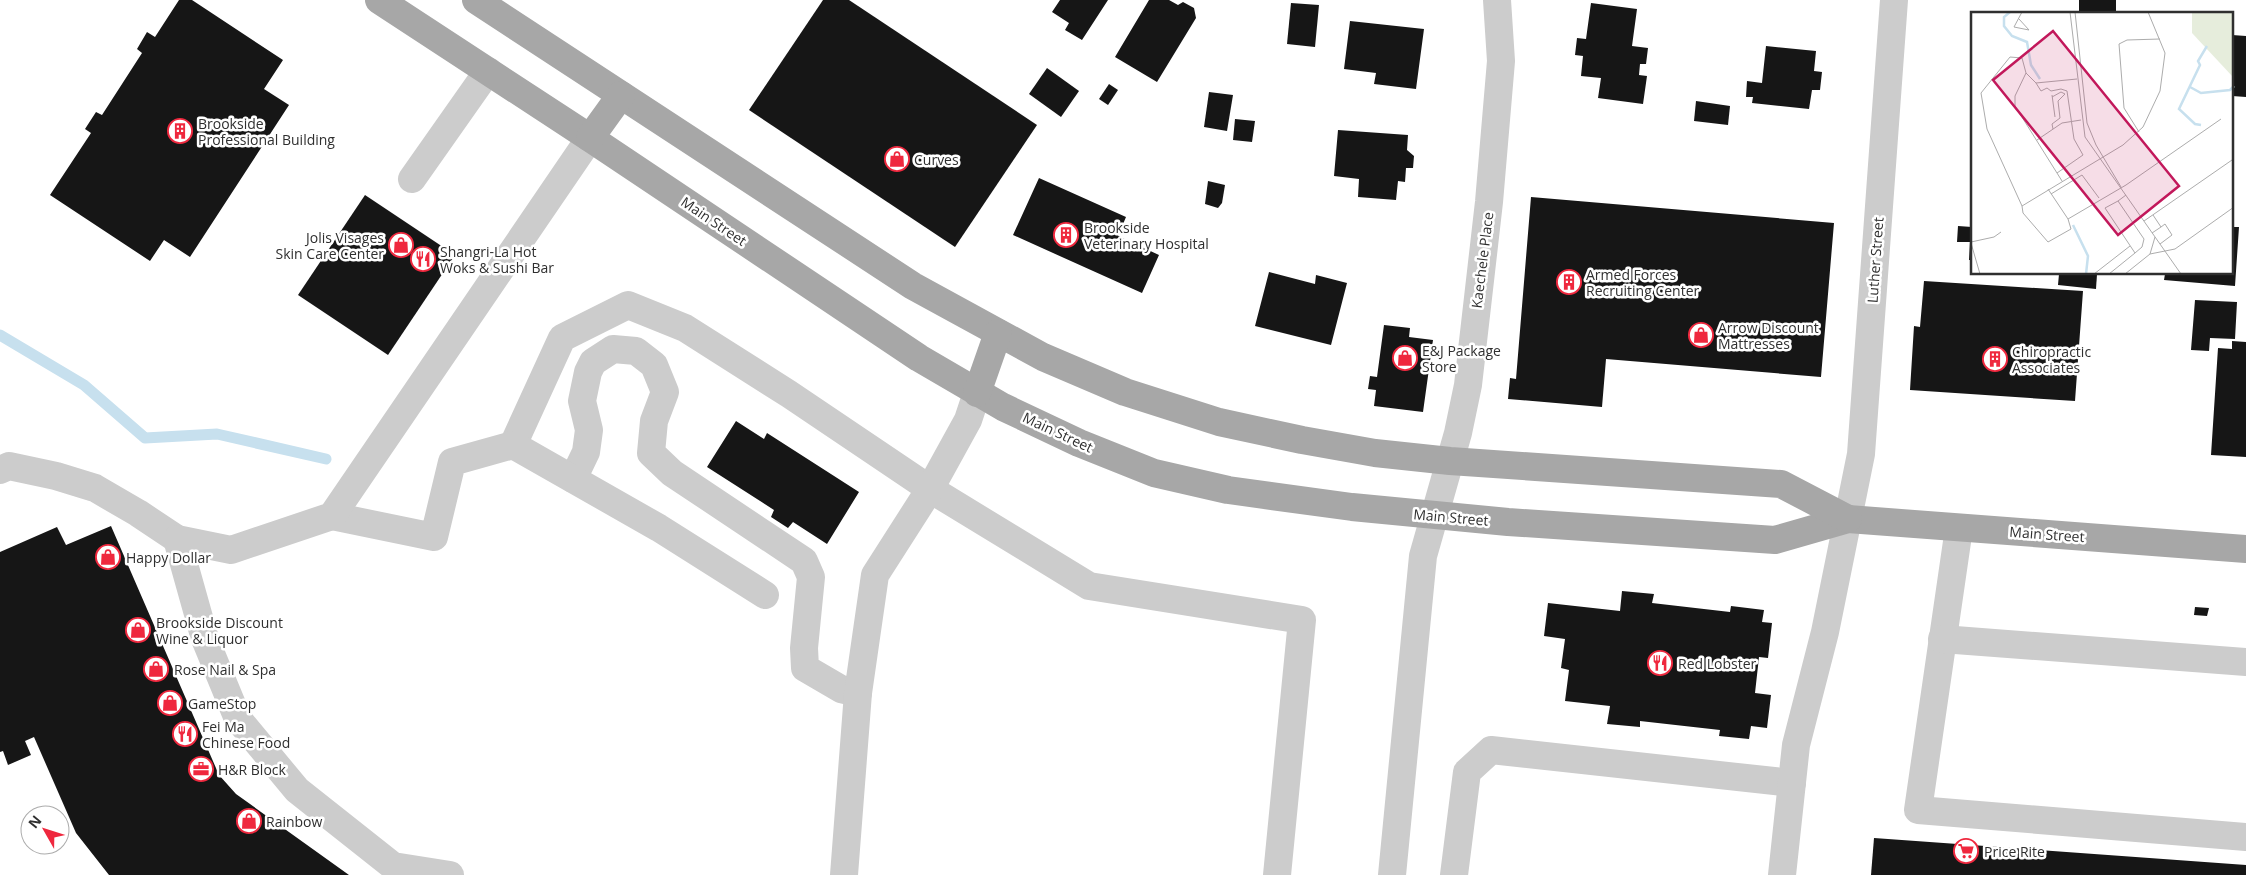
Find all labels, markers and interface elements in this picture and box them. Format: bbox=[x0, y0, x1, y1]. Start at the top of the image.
inset map bbox=[1971, 12, 2234, 275]
place label: Brookside Professional Building bbox=[198, 114, 335, 149]
building icon: Brookside Professional Building bbox=[167, 118, 193, 144]
shop icon: Curves bbox=[884, 146, 910, 172]
place label: Curves bbox=[914, 150, 959, 169]
street label: Main Street bbox=[678, 192, 751, 250]
street label: Kaechele Place bbox=[1467, 211, 1497, 309]
street label: Luther Street bbox=[1863, 217, 1887, 303]
place label: Brookside Veterinary Hospital bbox=[1084, 218, 1209, 253]
building icon: Brookside Veterinary Hospital bbox=[1053, 222, 1079, 248]
place label: Jolis Visages Skin Care Center bbox=[276, 228, 384, 263]
shop icon: Jolis Visages Skin Care Center bbox=[388, 232, 414, 258]
place label: Shangri-La Hot Woks & Sushi Bar bbox=[440, 242, 554, 277]
restaurant icon: Shangri-La Hot Woks & Sushi Bar bbox=[410, 246, 436, 272]
place label: Armed Forces Recruiting Center bbox=[1586, 265, 1700, 300]
building icon: Armed Forces Recruiting Center bbox=[1556, 269, 1582, 295]
place label: Arrow Discount Mattresses bbox=[1718, 318, 1819, 353]
shop icon: Arrow Discount Mattresses bbox=[1688, 322, 1714, 348]
place label: E&J Package Store bbox=[1422, 341, 1501, 376]
place label: Chiropractic Associates bbox=[2012, 342, 2091, 377]
shop icon: E&J Package Store bbox=[1392, 345, 1418, 371]
building icon: Chiropractic Associates bbox=[1982, 346, 2008, 372]
street label: Main Street bbox=[1020, 407, 1096, 457]
street label: Main Street bbox=[1413, 504, 1489, 530]
street label: Main Street bbox=[2009, 522, 2085, 546]
shop icon: Happy Dollar bbox=[95, 544, 121, 570]
place label: Happy Dollar bbox=[126, 548, 211, 567]
place label: Brookside Discount Wine & Liquor bbox=[156, 613, 283, 648]
shop icon: Brookside Discount Wine & Liquor bbox=[125, 617, 151, 643]
restaurant icon: Red Lobster bbox=[1647, 650, 1673, 676]
place label: Red Lobster bbox=[1678, 654, 1757, 673]
shop icon: Rose Nail & Spa bbox=[143, 656, 169, 682]
place label: Rose Nail & Spa bbox=[174, 660, 276, 679]
shop icon: GameStop bbox=[157, 690, 183, 716]
place label: GameStop bbox=[188, 694, 256, 713]
place label: Fei Ma Chinese Food bbox=[202, 717, 290, 752]
restaurant icon: Fei Ma Chinese Food bbox=[172, 721, 198, 747]
office icon: H&R Block bbox=[188, 756, 214, 782]
place label: H&R Block bbox=[218, 760, 287, 779]
north arrow bbox=[20, 805, 70, 855]
shop icon: Rainbow bbox=[236, 808, 262, 834]
text: N bbox=[24, 811, 45, 832]
place label: Rainbow bbox=[266, 812, 323, 831]
supermarket icon: Price Rite bbox=[1953, 838, 1979, 864]
place label: Price Rite bbox=[1984, 842, 2045, 861]

